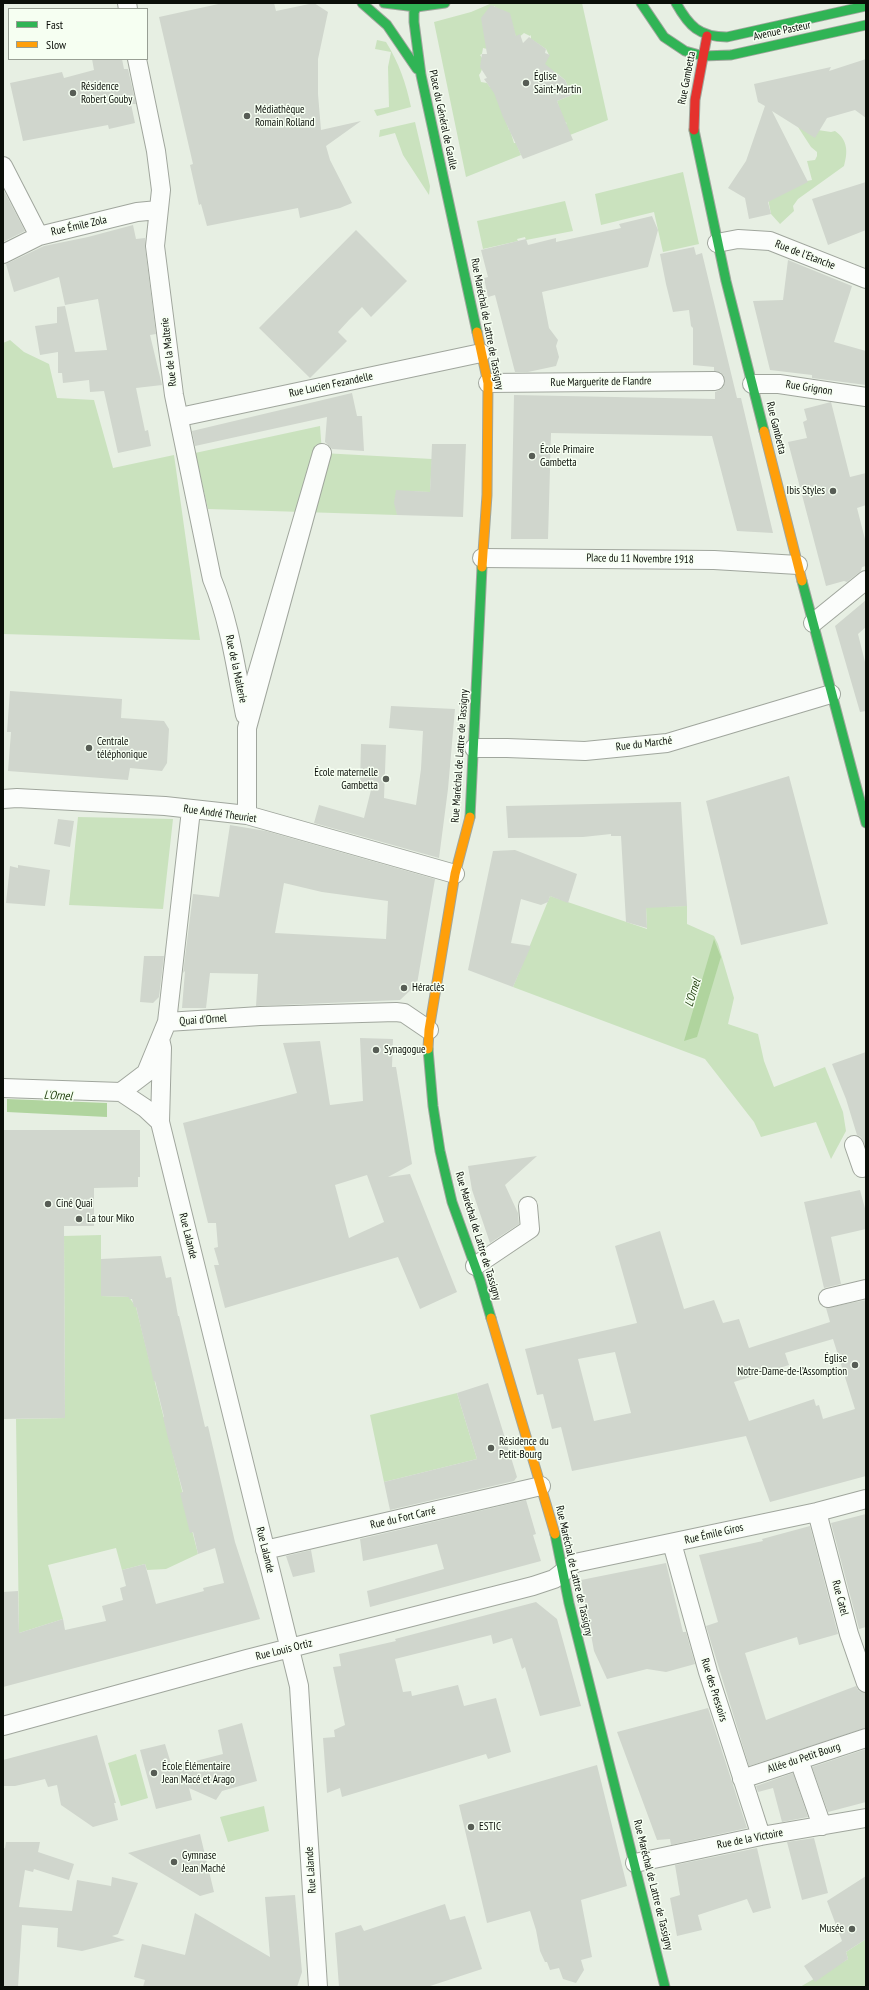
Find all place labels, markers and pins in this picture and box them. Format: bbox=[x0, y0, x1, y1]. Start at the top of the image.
place label: Église Saint-Martin bbox=[534, 70, 581, 96]
marker: Église Saint-Martin bbox=[521, 78, 531, 88]
place label: Résidence Robert Gouby bbox=[81, 80, 132, 106]
marker: Résidence Robert Gouby bbox=[68, 88, 78, 98]
place label: Médiathèque Romain Rolland bbox=[255, 103, 314, 129]
marker: Médiathèque Romain Rolland bbox=[242, 111, 252, 121]
place label: École Primaire Gambetta bbox=[540, 443, 594, 469]
marker: École Primaire Gambetta bbox=[527, 451, 537, 461]
place label: Ibis Styles bbox=[787, 484, 825, 498]
marker: Ibis Styles bbox=[828, 486, 838, 496]
place label: Centrale téléphonique bbox=[97, 735, 147, 761]
marker: Centrale téléphonique bbox=[84, 743, 94, 753]
place label: École maternelle Gambetta bbox=[314, 766, 378, 792]
marker: École maternelle Gambetta bbox=[381, 774, 391, 784]
place label: Héraclès bbox=[412, 981, 445, 995]
marker: Héraclès bbox=[399, 983, 409, 993]
place label: Synagogue bbox=[384, 1043, 426, 1057]
marker: Synagogue bbox=[371, 1045, 381, 1055]
place label: Ciné Quai bbox=[56, 1197, 93, 1211]
marker: Ciné Quai bbox=[43, 1199, 53, 1209]
place label: La tour Miko bbox=[87, 1212, 134, 1226]
marker: La tour Miko bbox=[74, 1214, 84, 1224]
place label: Église Notre-Dame-de-l’Assomption bbox=[737, 1352, 847, 1378]
marker: Église Notre-Dame-de-l’Assomption bbox=[850, 1360, 860, 1370]
place label: Résidence du Petit-Bourg bbox=[499, 1435, 549, 1461]
marker: Résidence du Petit-Bourg bbox=[486, 1443, 496, 1453]
place label: École Élémentaire Jean Macé et Arago bbox=[162, 1760, 235, 1786]
marker: École Élémentaire Jean Macé et Arago bbox=[149, 1768, 159, 1778]
place label: ESTIC bbox=[479, 1820, 501, 1834]
marker: ESTIC bbox=[466, 1822, 476, 1832]
place label: Gymnase Jean Maché bbox=[182, 1849, 225, 1875]
marker: Gymnase Jean Maché bbox=[169, 1857, 179, 1867]
place label: Musée bbox=[820, 1922, 844, 1936]
marker: Musée bbox=[847, 1924, 857, 1934]

